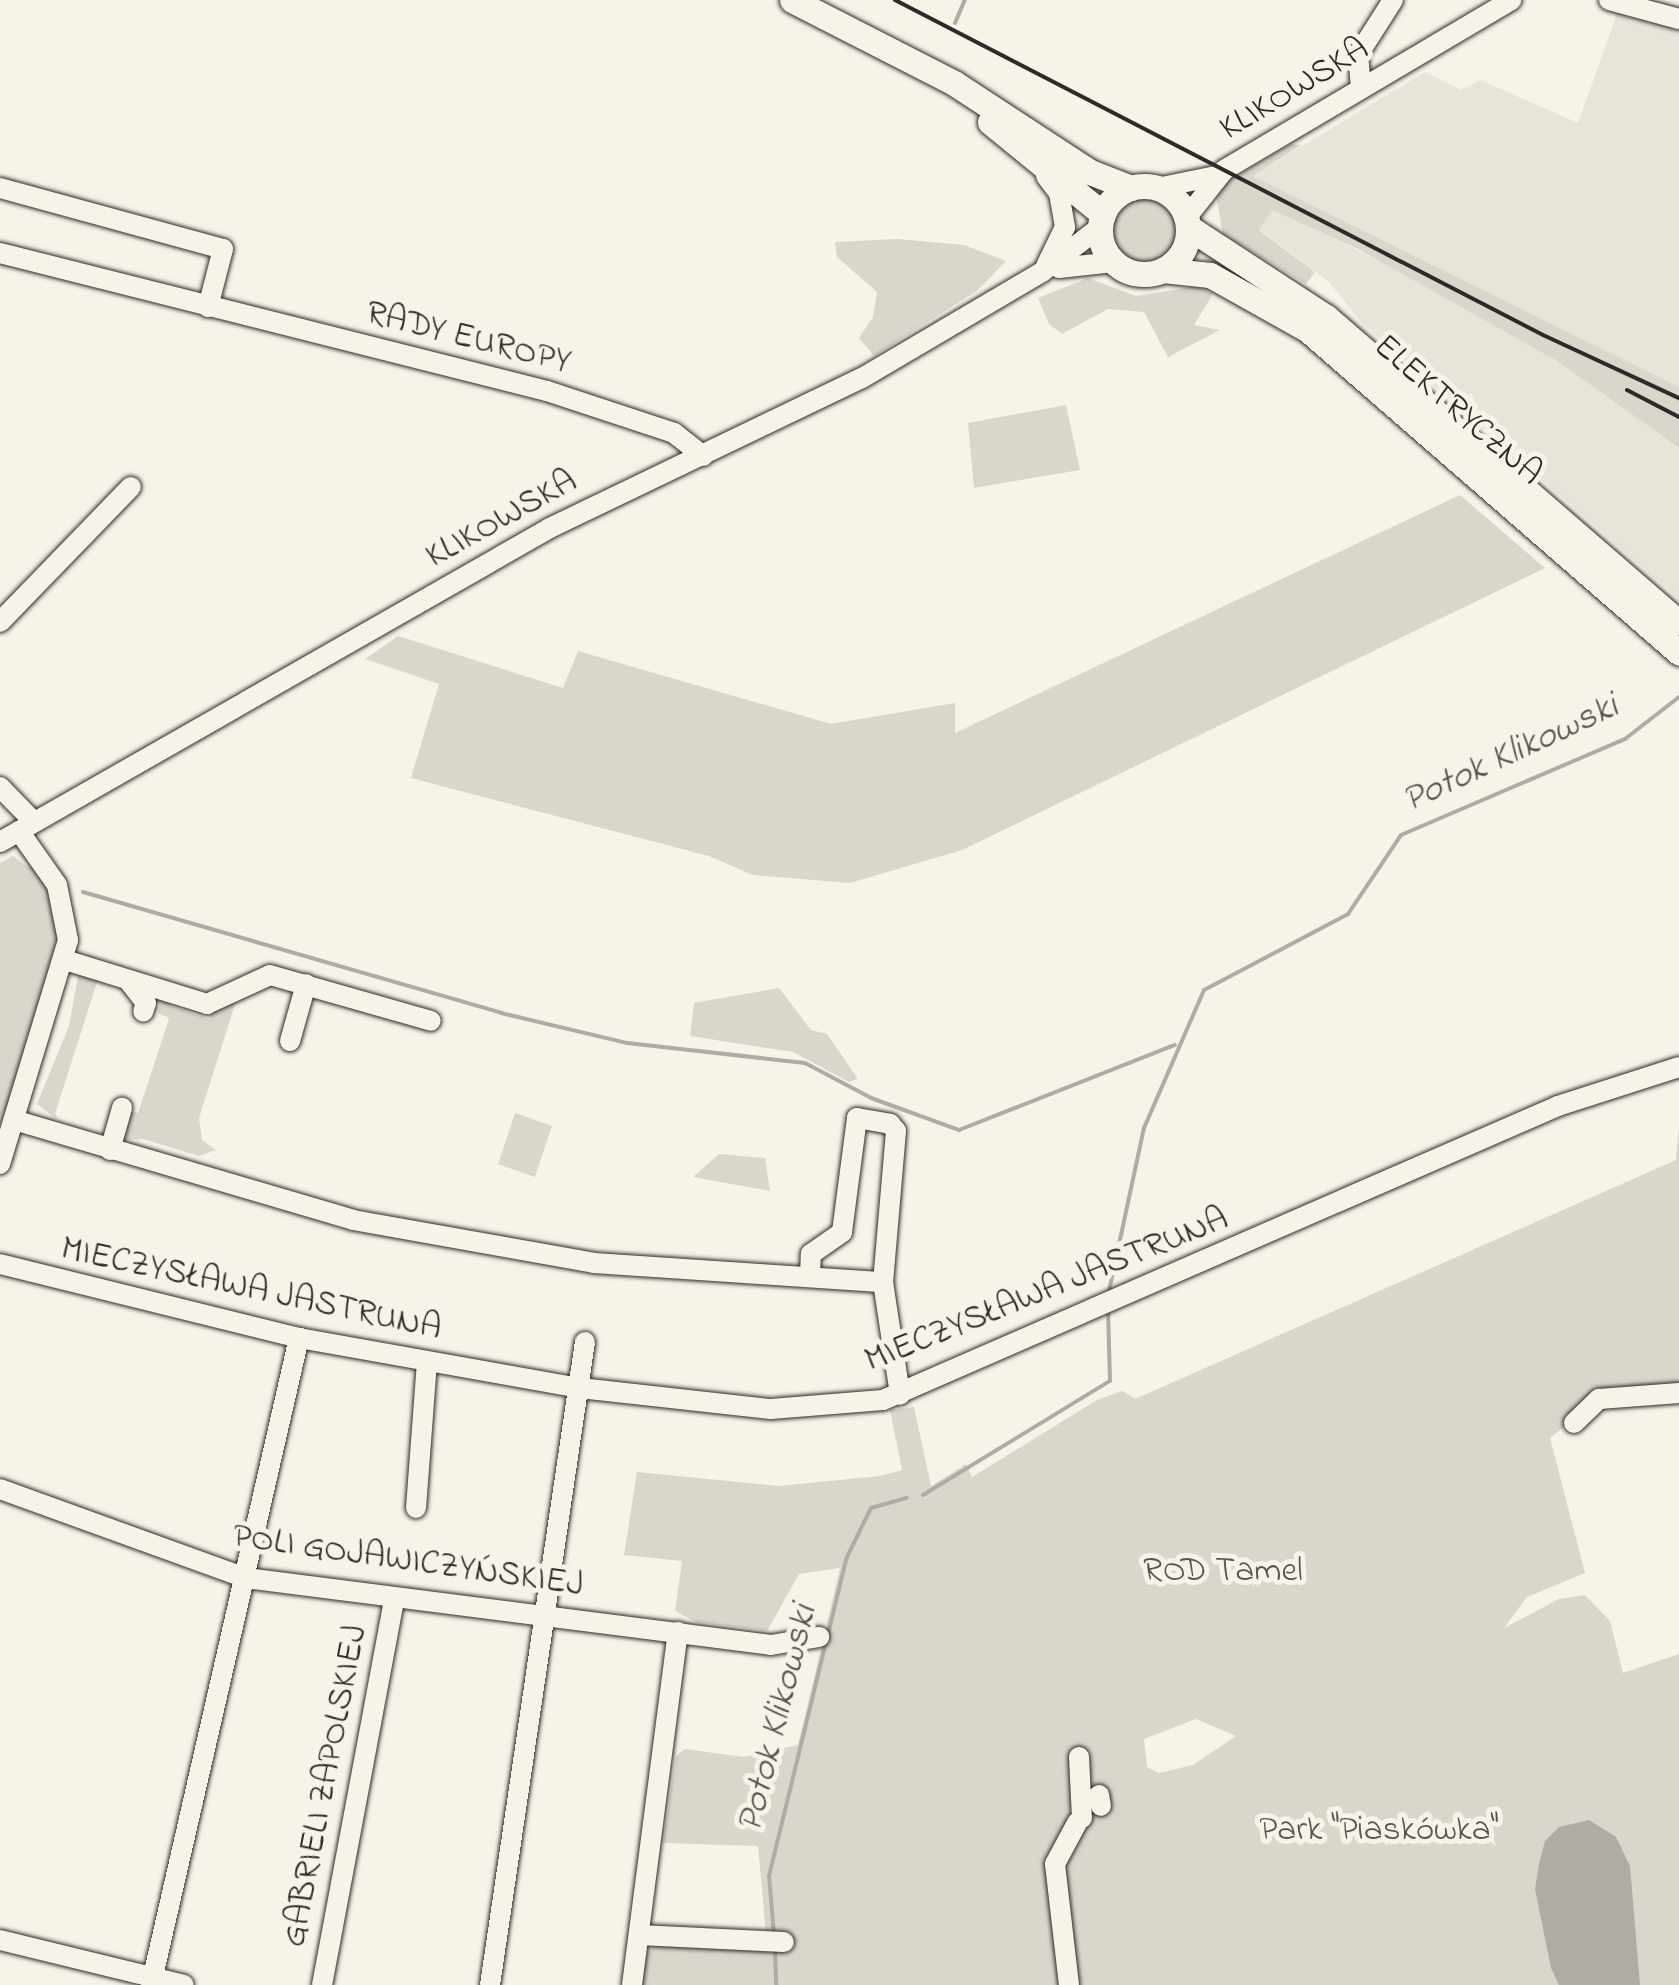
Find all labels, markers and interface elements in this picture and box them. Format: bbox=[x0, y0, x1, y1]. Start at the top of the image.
street label: KLIKOWSKA bbox=[1213, 29, 1377, 151]
street label: RADY EUROPY bbox=[361, 293, 575, 385]
street label: ELEKTRYCZNA bbox=[1364, 326, 1550, 496]
street label: KLIKOWSKA bbox=[419, 461, 585, 579]
water label: Potok Klikowski bbox=[1396, 685, 1626, 825]
street label: MIECZYSŁAWA JASTRUNA bbox=[859, 1199, 1235, 1383]
street label: MIECZYSŁAWA JASTRUNA bbox=[57, 1229, 445, 1351]
street label: POLI GOJAWICZYŃSKIEJ bbox=[230, 1517, 586, 1607]
park label: ROD Tamel bbox=[1143, 1551, 1303, 1593]
water label: Potok Klikowski bbox=[729, 1601, 829, 1837]
street label: GABRIELI ZAPOLSKIEJ bbox=[274, 1621, 378, 1951]
park label: Park "Piaskówka" bbox=[1259, 1810, 1499, 1852]

